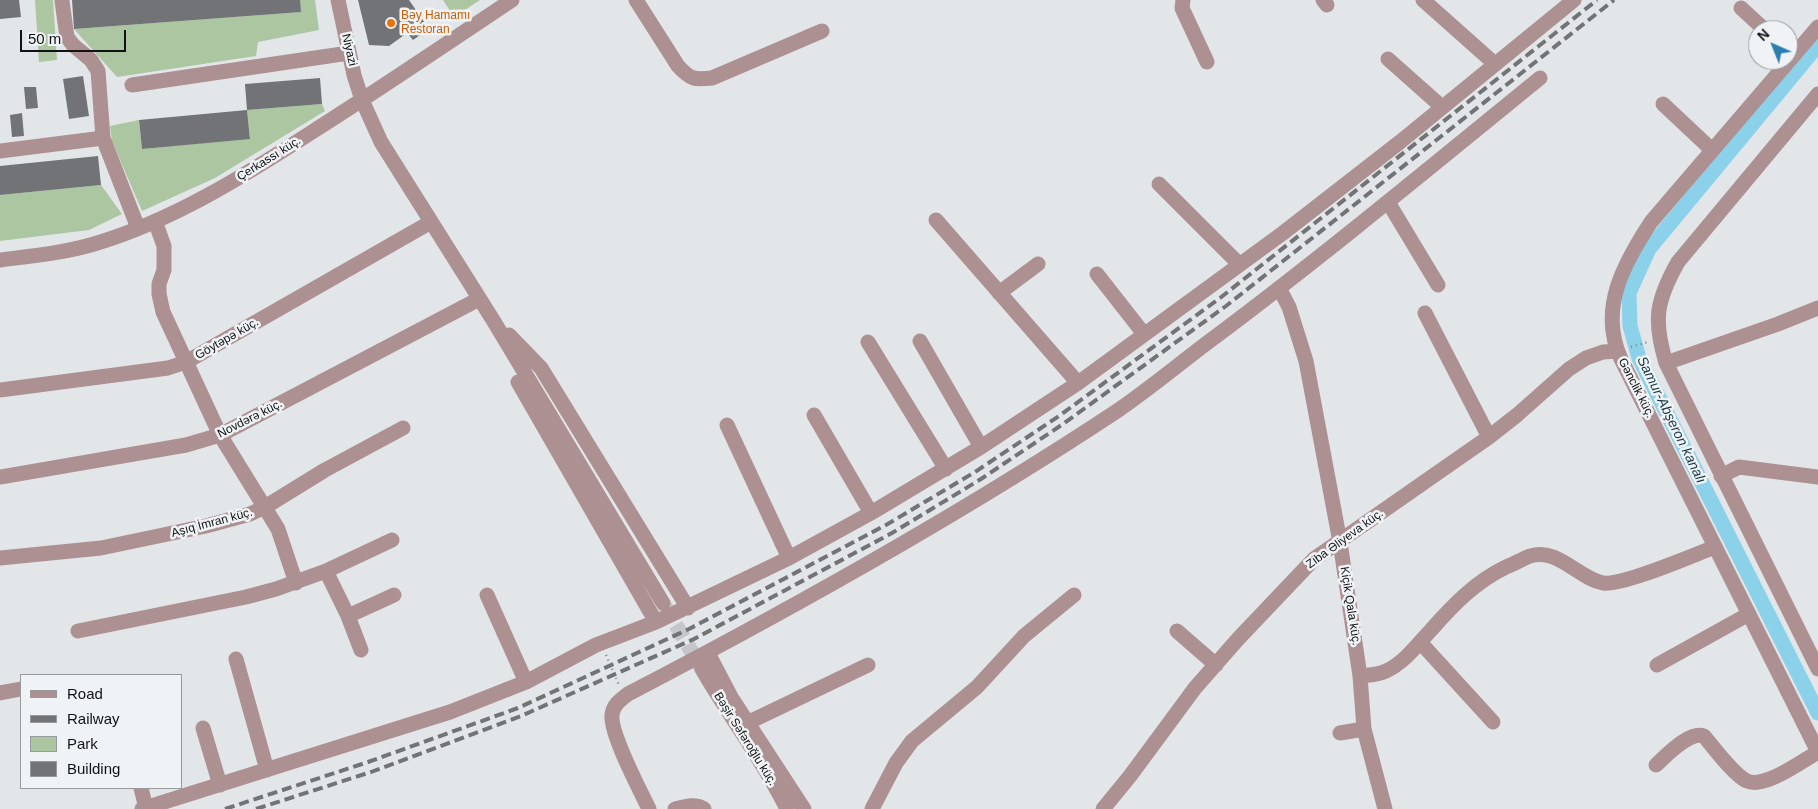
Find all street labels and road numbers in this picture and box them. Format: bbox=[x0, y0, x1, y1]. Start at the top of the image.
street label: Niyazi bbox=[338, 32, 360, 68]
street label: Çerkassı küç. bbox=[234, 134, 304, 184]
street label: Göytəpə küç. bbox=[193, 315, 261, 363]
street label: Gənclik küç. bbox=[1615, 356, 1657, 420]
street label: Novdərə küç. bbox=[215, 397, 285, 441]
street label: Aşıq İmran küç. bbox=[170, 505, 254, 541]
street label: Ziba Əliyeva küç. bbox=[1304, 506, 1386, 572]
street label: Kiçik Qala küç. bbox=[1337, 566, 1363, 646]
street label: Bəşir Səfəroğlu küç. bbox=[710, 690, 780, 788]

